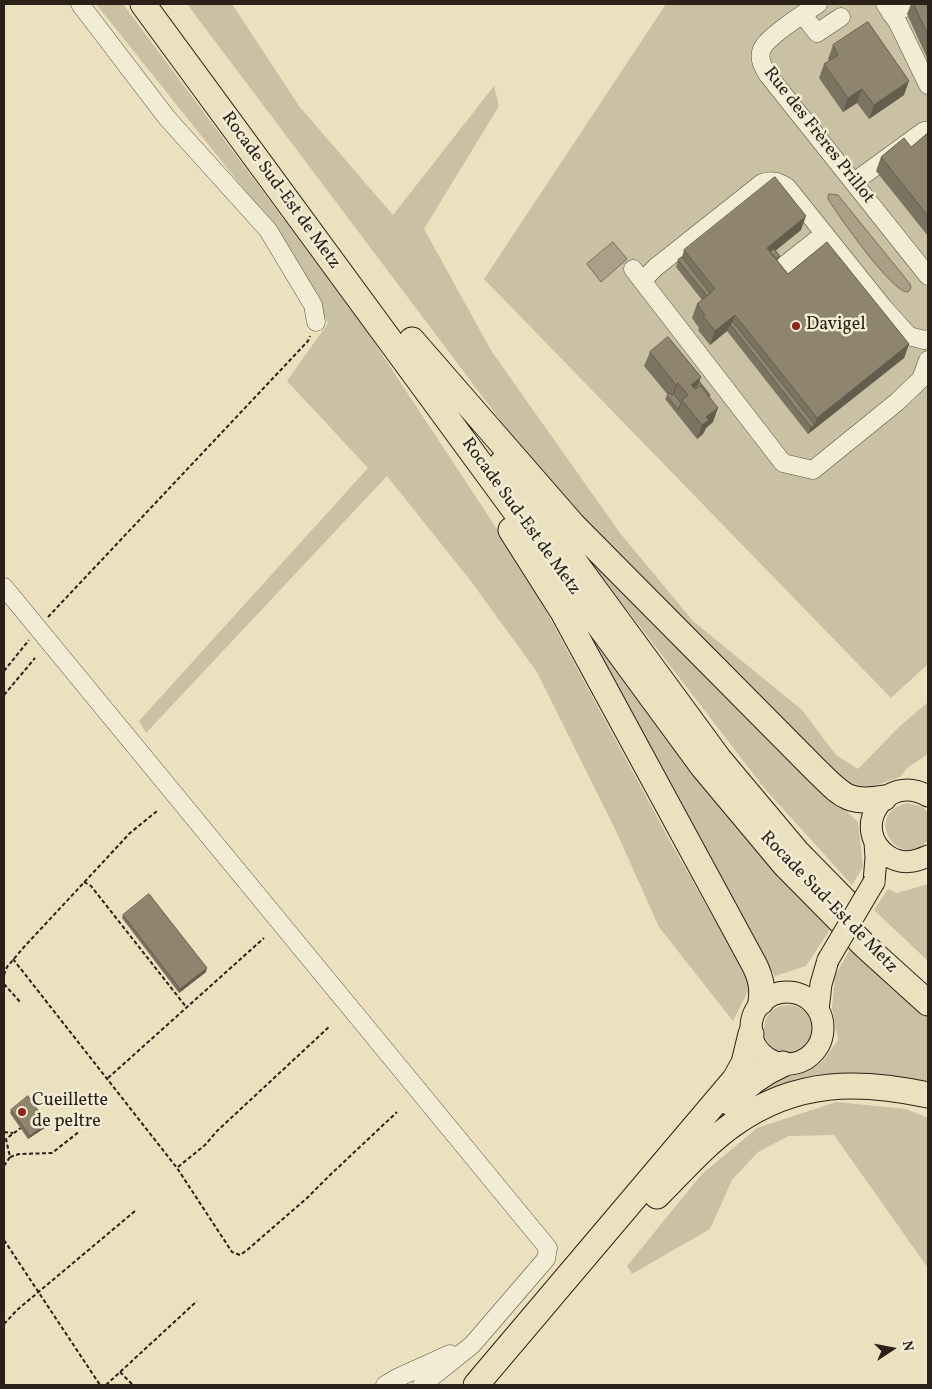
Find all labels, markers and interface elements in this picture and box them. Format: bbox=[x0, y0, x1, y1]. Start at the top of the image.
street label: Rue des Frères Prillot bbox=[758, 63, 878, 209]
street label: Rocade Sud-Est de Metz bbox=[216, 108, 344, 274]
place label: Davigel bbox=[806, 315, 866, 337]
marker: Davigel bbox=[790, 320, 802, 332]
street label: Rocade Sud-Est de Metz bbox=[456, 434, 584, 600]
street label: Rocade Sud-Est de Metz bbox=[755, 828, 901, 978]
place label: Cueillette de peltre bbox=[32, 1091, 108, 1134]
marker: Cueillette de peltre bbox=[16, 1106, 28, 1118]
north arrow bbox=[867, 1324, 917, 1374]
text: N bbox=[897, 1339, 918, 1353]

